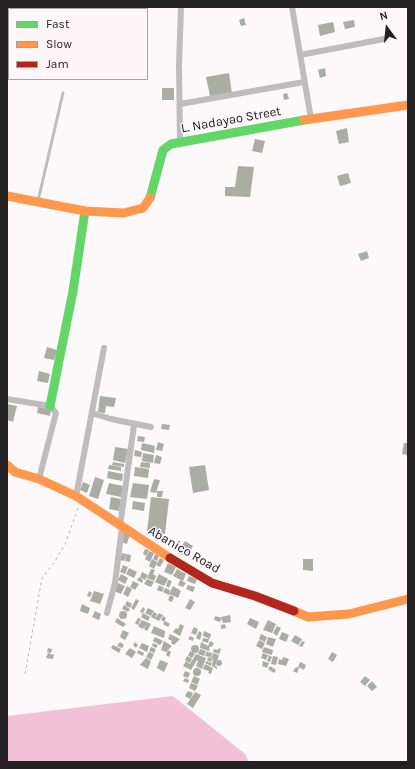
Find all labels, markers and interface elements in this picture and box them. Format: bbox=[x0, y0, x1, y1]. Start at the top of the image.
legend bbox=[8, 8, 148, 80]
north arrow bbox=[367, 8, 407, 48]
text: N bbox=[378, 9, 389, 23]
text: Fast bbox=[46, 17, 69, 31]
text: Slow bbox=[46, 37, 72, 51]
text: Jam bbox=[46, 57, 69, 71]
street label: L. Nadayao Street bbox=[180, 104, 282, 136]
street label: Abanico Road bbox=[145, 523, 223, 577]

